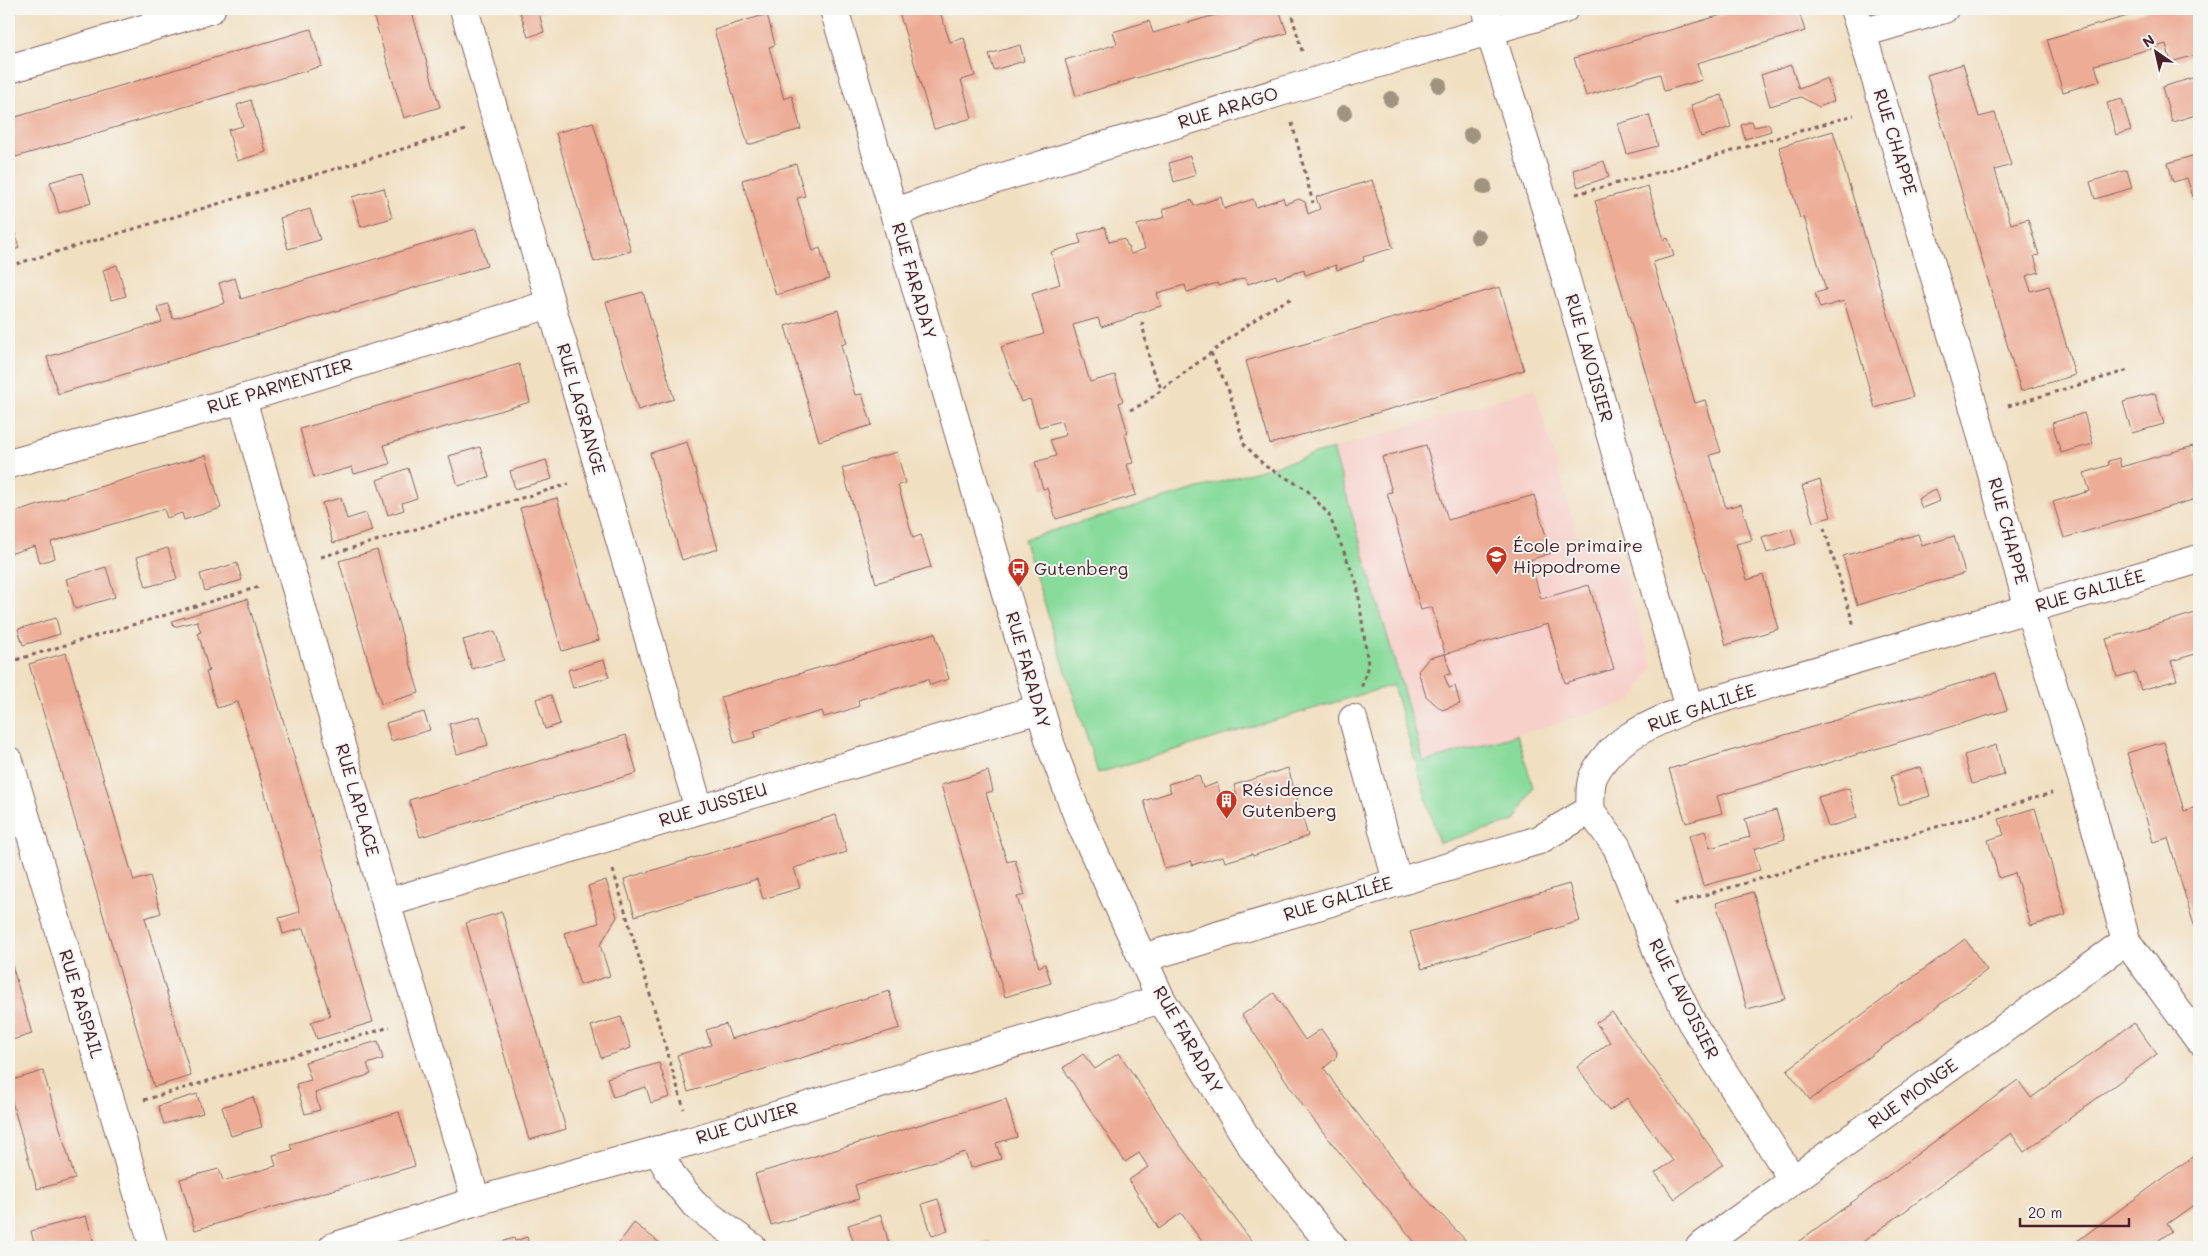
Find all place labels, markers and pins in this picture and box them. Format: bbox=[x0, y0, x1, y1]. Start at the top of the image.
place label: École primaire Hippodrome bbox=[1513, 533, 1643, 578]
school or university icon: École primaire Hippodrome bbox=[1485, 544, 1509, 575]
place label: Gutenberg bbox=[1034, 556, 1128, 580]
bus stop icon: Gutenberg bbox=[1006, 557, 1030, 588]
place label: Résidence Gutenberg bbox=[1242, 777, 1336, 822]
building icon: Résidence Gutenberg bbox=[1214, 788, 1238, 819]

